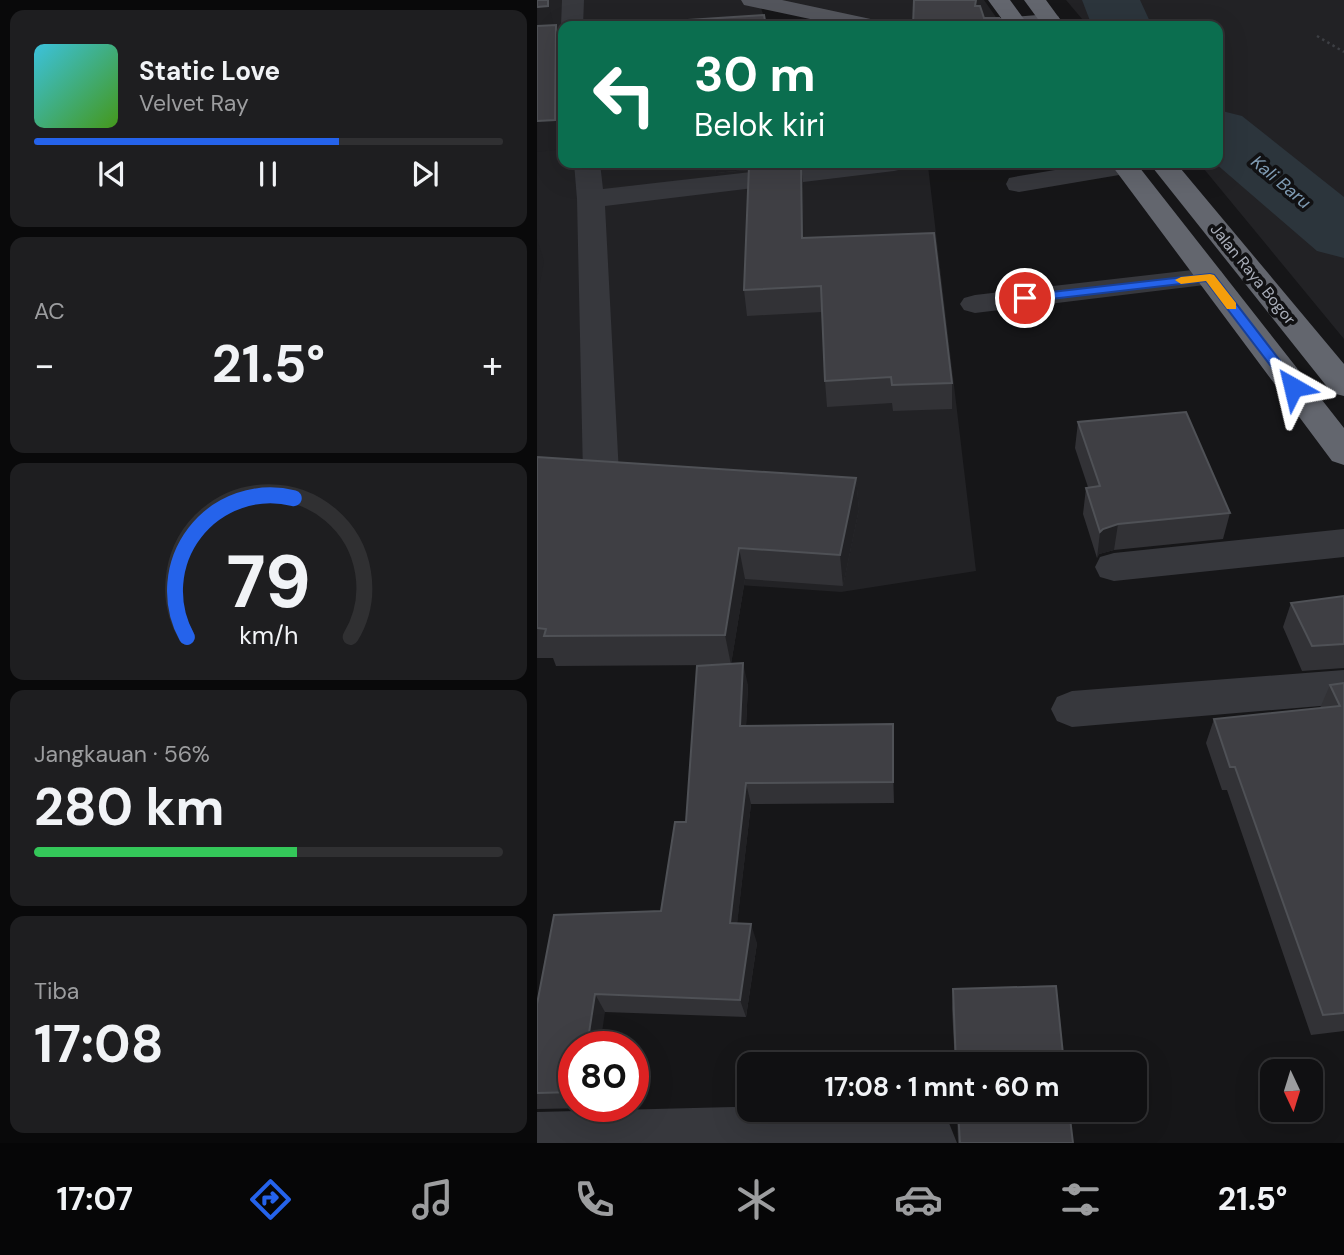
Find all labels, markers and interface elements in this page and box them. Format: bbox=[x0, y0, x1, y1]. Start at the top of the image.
text: 30 m bbox=[694, 42, 816, 106]
icon: left bbox=[579, 49, 670, 140]
text: Static Love bbox=[139, 54, 280, 88]
text: Velvet Ray bbox=[139, 88, 249, 118]
text: Belok kiri bbox=[694, 104, 826, 146]
water label: Kali Baru bbox=[1246, 150, 1316, 214]
icon: previous bbox=[93, 155, 131, 193]
icon: pause bbox=[249, 155, 287, 193]
icon: next bbox=[406, 155, 444, 193]
street label: Jalan Raya Bogor bbox=[1206, 219, 1300, 329]
pin bbox=[995, 268, 1055, 328]
icon: arrive bbox=[1006, 279, 1044, 317]
text: AC bbox=[34, 296, 65, 326]
text: 21.5° bbox=[212, 330, 325, 398]
text: − bbox=[34, 340, 55, 390]
text: + bbox=[482, 340, 503, 390]
position arrow bbox=[1256, 350, 1330, 424]
text: 79 bbox=[226, 536, 311, 631]
text: km/h bbox=[239, 619, 298, 652]
text: Jangkauan · 56% bbox=[34, 739, 210, 769]
text: 280 km bbox=[34, 773, 224, 841]
text: Tiba bbox=[34, 976, 79, 1006]
text: 17:08 bbox=[34, 1010, 164, 1078]
speed limit sign: 80 bbox=[558, 1031, 649, 1122]
north arrow bbox=[1260, 1059, 1323, 1122]
map controls bbox=[1260, 1059, 1323, 1122]
text: 17:08 · 1 mnt · 60 m bbox=[824, 1070, 1060, 1104]
icon: directions bbox=[246, 1175, 295, 1224]
icon: music bbox=[408, 1175, 457, 1224]
icon: phone bbox=[570, 1175, 619, 1224]
icon: climate bbox=[732, 1175, 781, 1224]
icon: car bbox=[894, 1175, 943, 1224]
icon: filters bbox=[1056, 1175, 1105, 1224]
text: 17:07 bbox=[56, 1178, 133, 1220]
text: 21.5° bbox=[1218, 1178, 1287, 1220]

